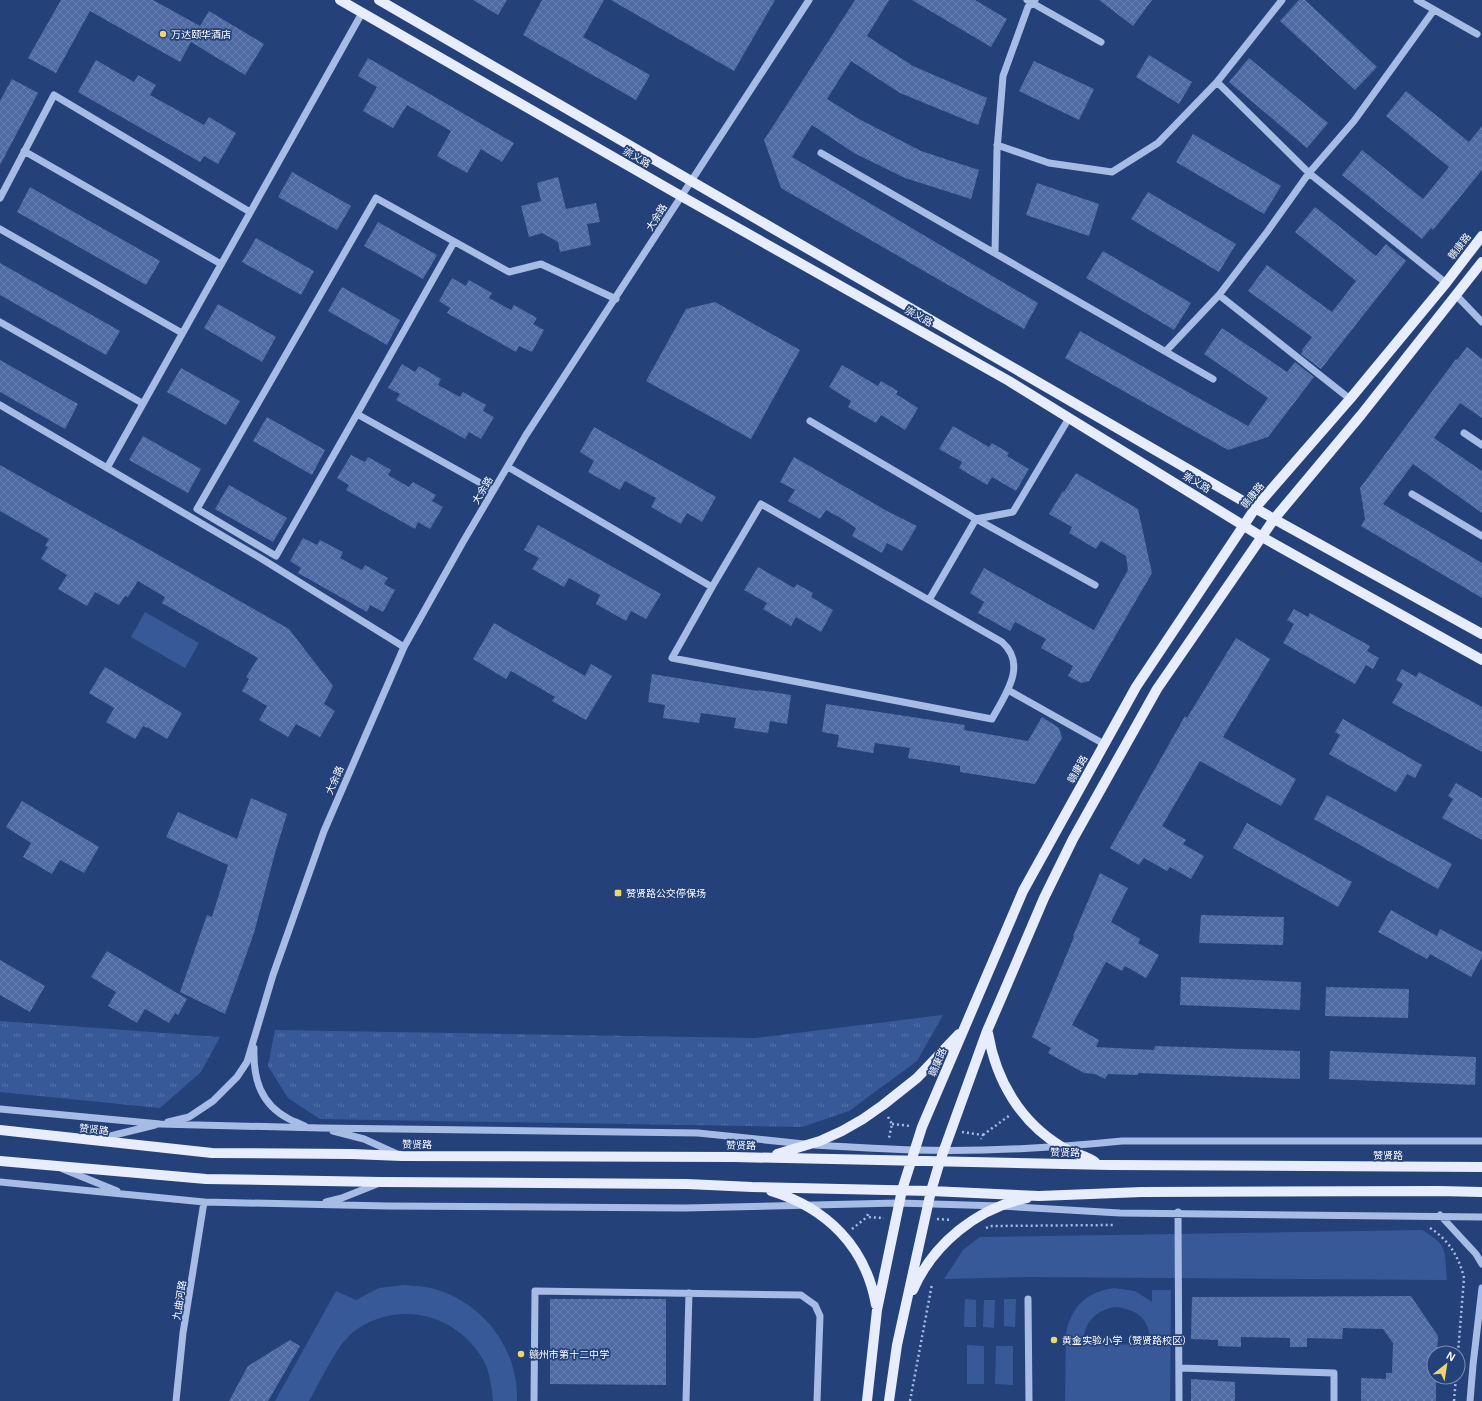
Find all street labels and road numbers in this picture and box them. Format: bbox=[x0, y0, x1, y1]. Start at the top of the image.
street label: 崇义路 bbox=[621, 145, 652, 170]
street label: 大余路 bbox=[644, 202, 669, 233]
street label: 赣康路 bbox=[1446, 231, 1473, 262]
street label: 崇义路 bbox=[903, 304, 935, 329]
street label: 崇义路 bbox=[1181, 470, 1212, 495]
street label: 大余路 bbox=[470, 475, 495, 506]
street label: 赣康路 bbox=[1239, 480, 1266, 510]
street label: 赣康路 bbox=[1065, 753, 1090, 785]
street label: 大余路 bbox=[324, 764, 345, 796]
street label: 赣康路 bbox=[927, 1046, 948, 1078]
street label: 赞贤路 bbox=[78, 1122, 109, 1137]
street label: 赞贤路 bbox=[402, 1139, 432, 1150]
street label: 赞贤路 bbox=[726, 1140, 756, 1151]
street label: 赞贤路 bbox=[1050, 1147, 1080, 1158]
street label: 赞贤路 bbox=[1373, 1150, 1403, 1161]
street label: 九曲河路 bbox=[171, 1279, 188, 1321]

